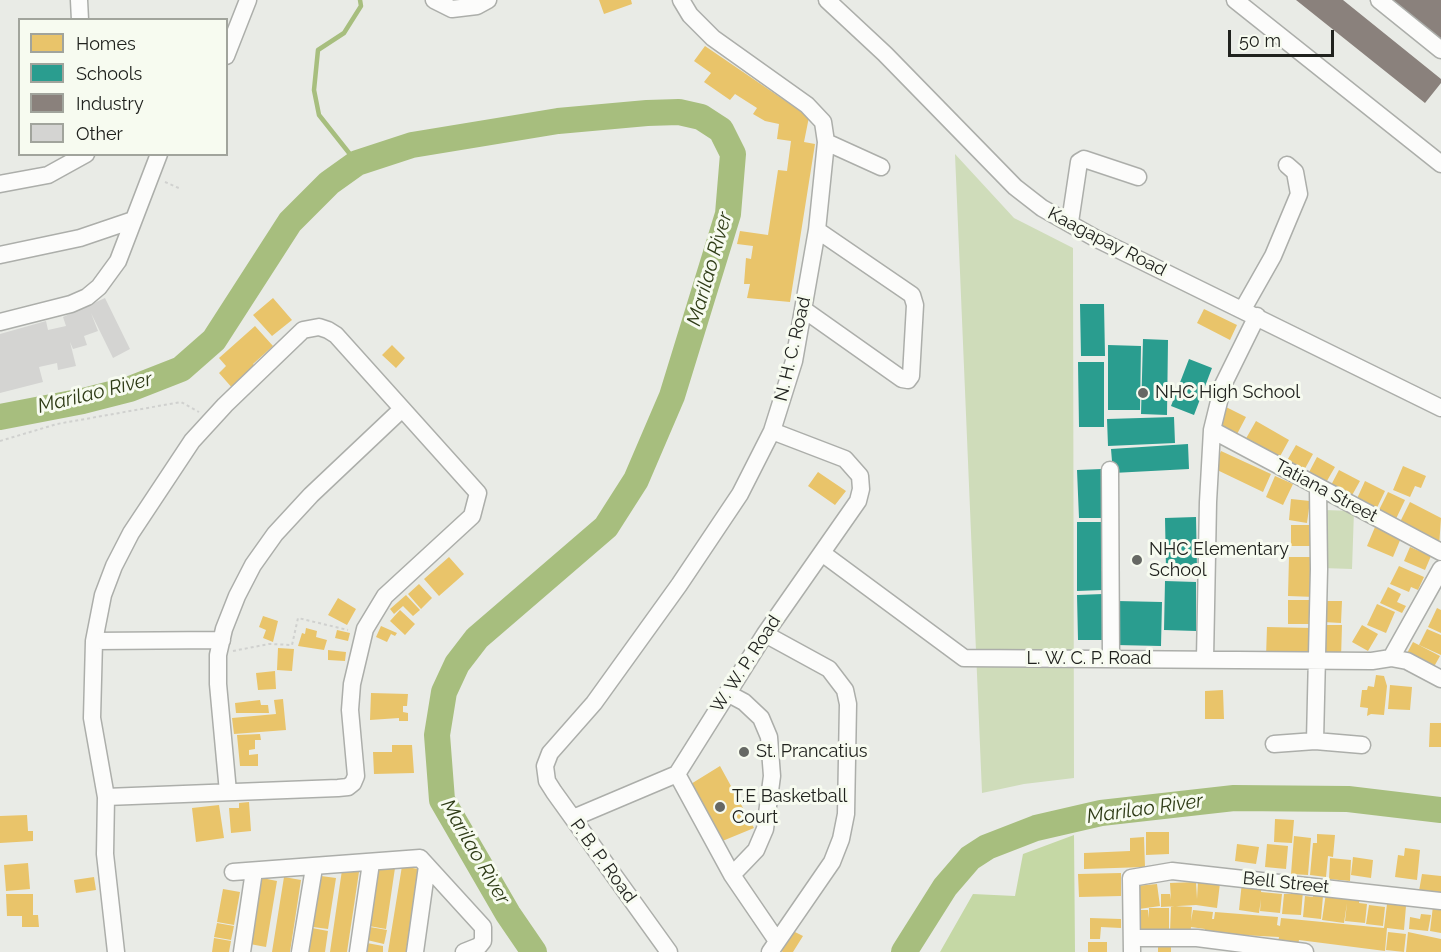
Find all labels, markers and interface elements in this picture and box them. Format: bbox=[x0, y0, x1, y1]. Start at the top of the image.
legend bbox=[18, 18, 228, 156]
scale bar bbox=[1231, 18, 1338, 56]
text: 50 m bbox=[1239, 30, 1281, 51]
text: Homes bbox=[76, 33, 136, 54]
text: Schools bbox=[76, 63, 142, 84]
text: Industry bbox=[76, 93, 144, 114]
text: Other bbox=[76, 123, 123, 144]
street label: Kaagapay Road bbox=[1044, 203, 1170, 281]
water label: Marilao River bbox=[682, 209, 738, 329]
street label: N. H. C. Road bbox=[770, 295, 816, 403]
water label: Marilao River bbox=[35, 367, 155, 419]
place label: NHC High School bbox=[1155, 382, 1300, 404]
marker: NHC High School bbox=[1136, 386, 1150, 400]
street label: Tatiana Street bbox=[1271, 455, 1381, 527]
place label: NHC Elementary School bbox=[1149, 539, 1289, 582]
marker: NHC Elementary School bbox=[1130, 553, 1144, 567]
street label: W. W. P. Road bbox=[707, 611, 785, 717]
street label: L. W. C. P. Road bbox=[1026, 648, 1152, 670]
place label: St. Prancatius bbox=[756, 741, 868, 763]
marker: St. Prancatius bbox=[737, 745, 751, 759]
place label: T.E Basketball Court bbox=[732, 786, 847, 828]
water label: Marilao River bbox=[1085, 789, 1205, 829]
water label: Marilao River bbox=[435, 795, 515, 909]
marker: T.E Basketball Court bbox=[713, 800, 727, 814]
street label: P. B. P. Road bbox=[565, 815, 641, 907]
street label: Bell Street bbox=[1242, 868, 1330, 898]

